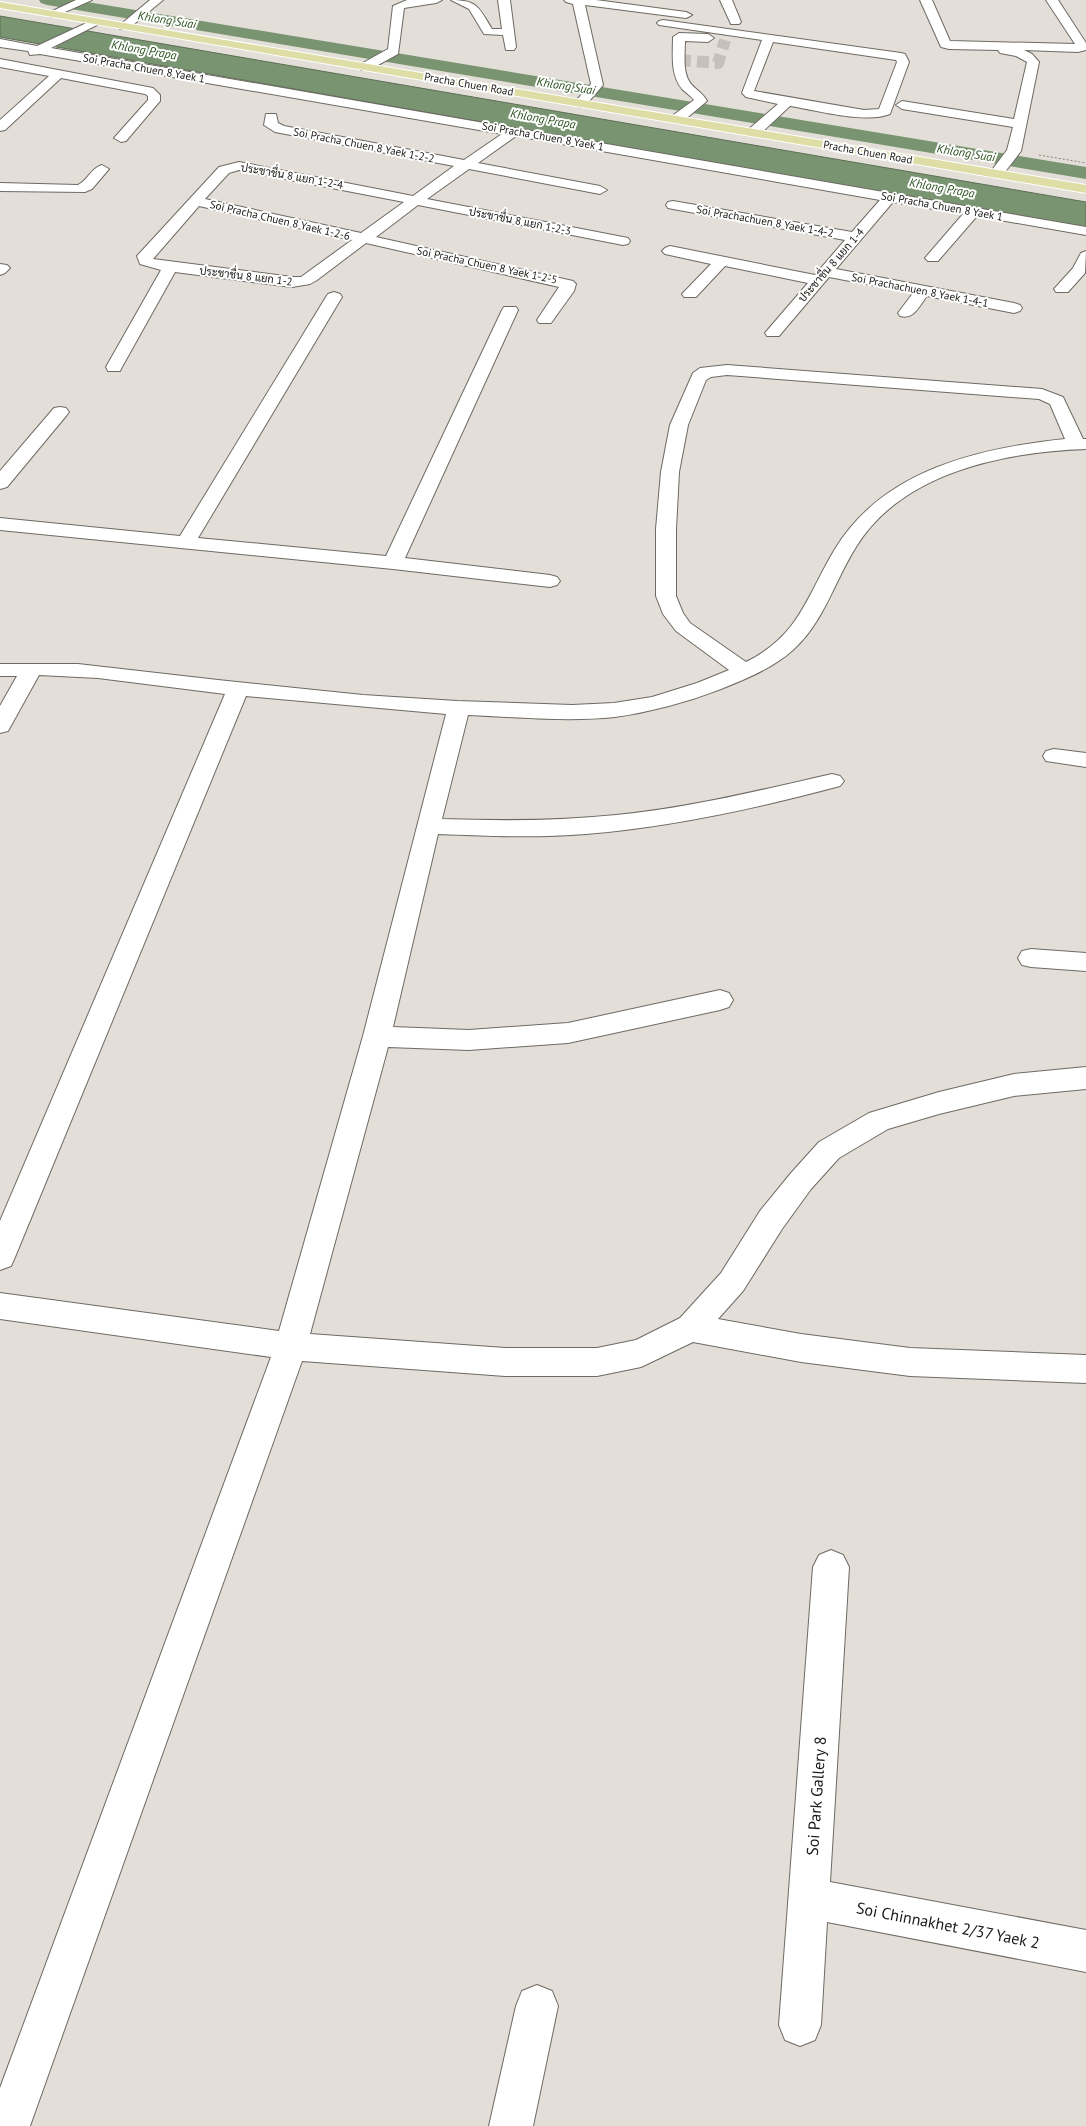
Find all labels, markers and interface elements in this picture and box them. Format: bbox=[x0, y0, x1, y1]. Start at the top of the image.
water label: Khlong Suai bbox=[137, 7, 198, 32]
water label: Khlong Prapa bbox=[110, 36, 178, 63]
street label: Soi Pracha Chuen 8 Yaek 1 bbox=[82, 50, 206, 86]
street label: Pracha Chuen Road bbox=[423, 69, 515, 99]
water label: Khlong Suai bbox=[536, 73, 597, 98]
water label: Khlong Prapa bbox=[509, 105, 577, 132]
street label: Soi Pracha Chuen 8 Yaek 1 bbox=[481, 118, 605, 154]
street label: Soi Pracha Chuen 8 Yaek 1-2-2 bbox=[292, 124, 436, 166]
street label: Pracha Chuen Road bbox=[822, 137, 914, 167]
water label: Khlong Suai bbox=[936, 140, 997, 165]
street label: ประชาชื่น 8 แยก 1-2-4 bbox=[240, 156, 345, 192]
water label: Khlong Prapa bbox=[908, 174, 976, 201]
street label: Soi Pracha Chuen 8 Yaek 1 bbox=[880, 188, 1004, 224]
street label: Soi Pracha Chuen 8 Yaek 1-2-6 bbox=[209, 197, 351, 243]
street label: ประชาชื่น 8 แยก 1-2-3 bbox=[468, 200, 573, 238]
street label: Soi Prachachuen 8 Yaek 1-4-2 bbox=[695, 202, 835, 240]
street label: ประชาชื่น 8 แยก 1-4 bbox=[792, 222, 867, 305]
street label: Soi Pracha Chuen 8 Yaek 1-2-5 bbox=[415, 243, 559, 287]
street label: ประชาชื่น 8 แยก 1-2 bbox=[199, 259, 294, 289]
street label: Soi Prachachuen 8 Yaek 1-4-1 bbox=[850, 270, 990, 310]
street label: Soi Park Gallery 8 bbox=[802, 1736, 830, 1856]
street label: Soi Chinnakhet 2/37 Yaek 2 bbox=[855, 1897, 1041, 1953]

